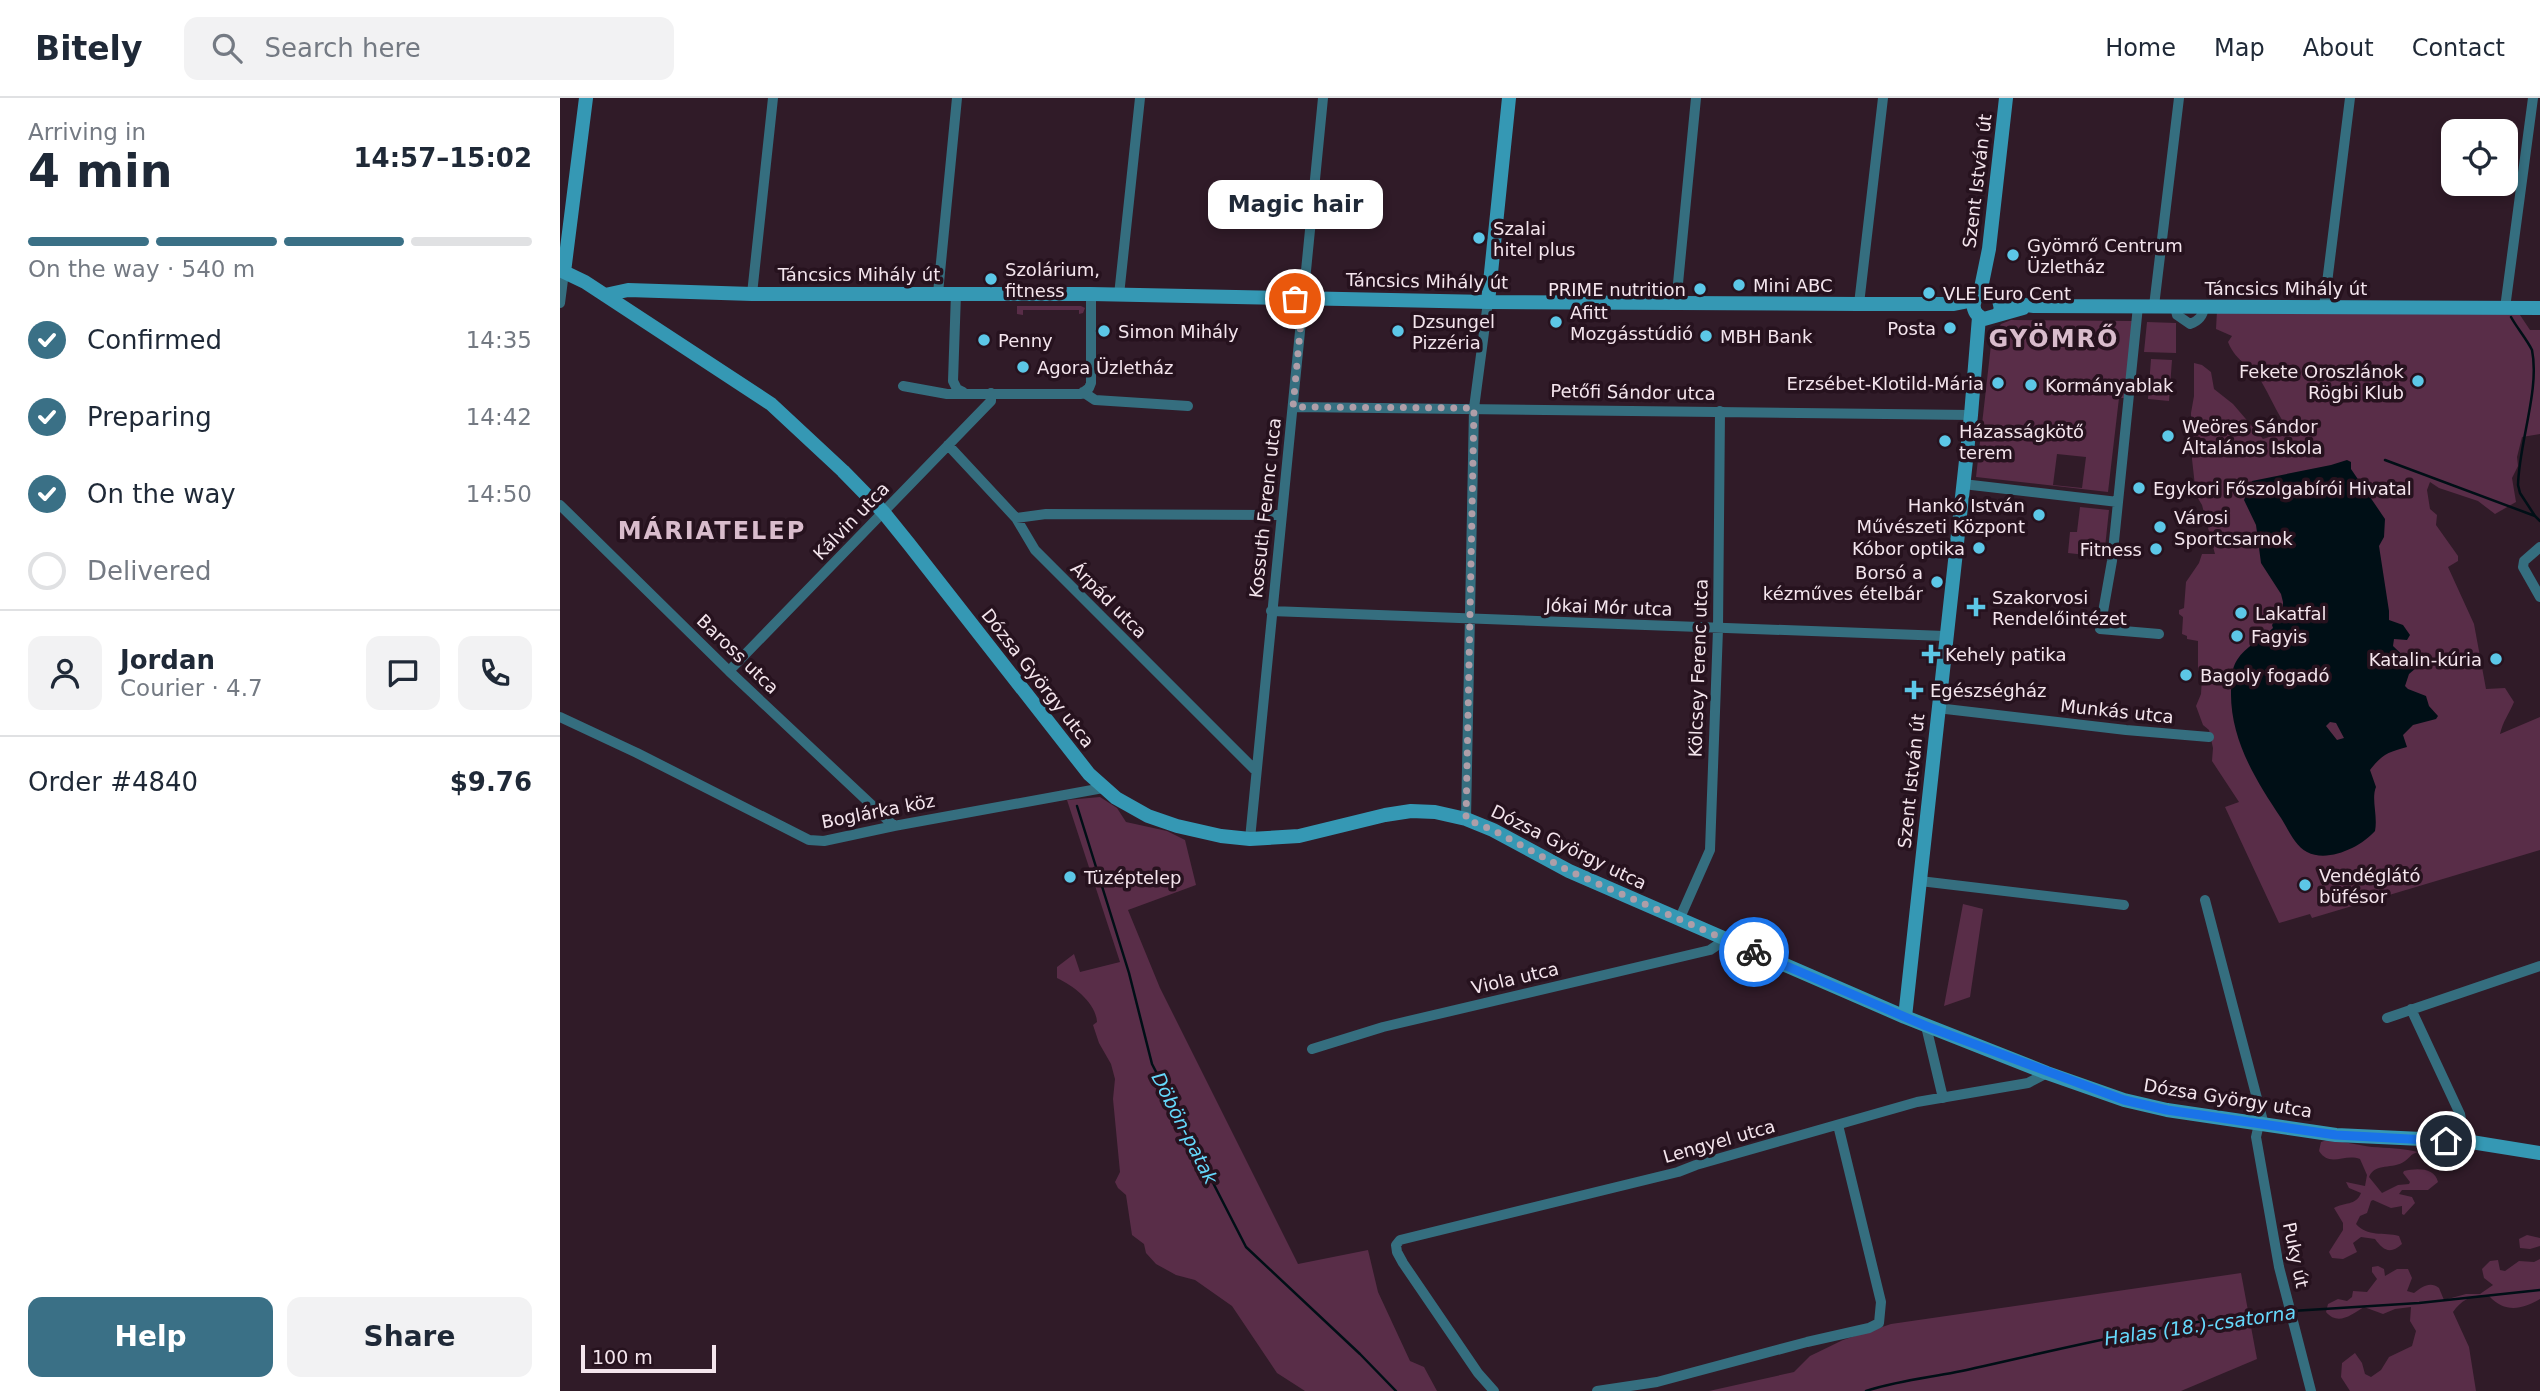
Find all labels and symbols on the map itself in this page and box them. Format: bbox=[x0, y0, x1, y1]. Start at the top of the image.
street label: Szent István út bbox=[1958, 113, 1996, 249]
callout: Magic hair bbox=[1208, 180, 1382, 229]
place label: Szalai hitel plus bbox=[1493, 218, 1575, 260]
marker: Szalai hitel plus bbox=[1471, 230, 1487, 246]
place label: Gyömrő Centrum Üzletház bbox=[2027, 235, 2183, 277]
marker: Gyömrő Centrum Üzletház bbox=[2005, 247, 2021, 263]
place label: Szolárium, fitness bbox=[1005, 259, 1100, 301]
street label: Táncsics Mihály út bbox=[777, 264, 940, 285]
pin bbox=[1265, 269, 1325, 329]
street label: Táncsics Mihály út bbox=[1345, 269, 1508, 293]
marker: Szolárium, fitness bbox=[983, 271, 999, 287]
place label: Mini ABC bbox=[1753, 275, 1833, 296]
marker: Mini ABC bbox=[1731, 277, 1747, 293]
street label: Táncsics Mihály út bbox=[2204, 278, 2367, 299]
place label: PRIME nutrition bbox=[1548, 279, 1686, 300]
marker: PRIME nutrition bbox=[1692, 281, 1708, 297]
place label: VLE Euro Cent bbox=[1943, 283, 2071, 304]
marker: VLE Euro Cent bbox=[1921, 285, 1937, 301]
place label: Afitt Mozgásstúdió bbox=[1570, 302, 1693, 344]
place label: Dzsungel Pizzéria bbox=[1412, 311, 1495, 353]
marker: Afitt Mozgásstúdió bbox=[1548, 314, 1564, 330]
place label: Posta bbox=[1887, 318, 1936, 339]
marker: Posta bbox=[1942, 320, 1958, 336]
place label: Simon Mihály bbox=[1118, 321, 1239, 342]
marker: Simon Mihály bbox=[1096, 323, 1112, 339]
marker: Dzsungel Pizzéria bbox=[1390, 323, 1406, 339]
district label: GYÖMRŐ bbox=[1989, 323, 2119, 353]
place label: MBH Bank bbox=[1720, 326, 1813, 347]
marker: MBH Bank bbox=[1698, 328, 1714, 344]
place label: Penny bbox=[998, 330, 1053, 351]
marker: Penny bbox=[976, 332, 992, 348]
place label: Agora Üzletház bbox=[1037, 357, 1174, 378]
marker: Agora Üzletház bbox=[1015, 359, 1031, 375]
place label: Fekete Oroszlánok Rögbi Klub bbox=[2239, 361, 2405, 403]
place label: Erzsébet-Klotild-Mária bbox=[1786, 373, 1984, 394]
marker: Fekete Oroszlánok Rögbi Klub bbox=[2410, 373, 2426, 389]
marker: Erzsébet-Klotild-Mária bbox=[1990, 375, 2006, 391]
place label: Kormányablak bbox=[2045, 375, 2174, 396]
marker: Kormányablak bbox=[2023, 377, 2039, 393]
street label: Petőfi Sándor utca bbox=[1550, 380, 1716, 404]
place label: Weöres Sándor Általános Iskola bbox=[2182, 416, 2322, 458]
street label: Kossuth Ferenc utca bbox=[1245, 417, 1285, 599]
place label: Házasságkötő terem bbox=[1959, 421, 2084, 463]
marker: Weöres Sándor Általános Iskola bbox=[2160, 428, 2176, 444]
marker: Házasságkötő terem bbox=[1937, 433, 1953, 449]
street label: Kálvin utca bbox=[809, 478, 893, 564]
place label: Egykori Főszolgabírói Hivatal bbox=[2153, 478, 2412, 499]
marker: Egykori Főszolgabírói Hivatal bbox=[2131, 480, 2147, 496]
place label: Hankó István Művészeti Központ bbox=[1856, 495, 2025, 537]
marker: Hankó István Művészeti Központ bbox=[2031, 507, 2047, 523]
place label: Városi Sportcsarnok bbox=[2174, 507, 2293, 549]
district label: MÁRIATELEP bbox=[618, 516, 806, 545]
marker: Városi Sportcsarnok bbox=[2152, 519, 2168, 535]
place label: Kóbor optika bbox=[1852, 538, 1965, 559]
place label: Fitness bbox=[2080, 539, 2142, 560]
marker: Kóbor optika bbox=[1971, 540, 1987, 556]
marker: Fitness bbox=[2148, 541, 2164, 557]
street label: Árpád utca bbox=[1067, 558, 1151, 642]
place label: Borsó a kézműves ételbár bbox=[1763, 562, 1924, 604]
marker: Borsó a kézműves ételbár bbox=[1929, 574, 1945, 590]
street label: Kölcsey Ferenc utca bbox=[1684, 578, 1712, 758]
place label: Szakorvosi Rendelőintézet bbox=[1992, 587, 2127, 629]
street label: Jókai Mór utca bbox=[1544, 594, 1673, 620]
marker: Szakorvosi Rendelőintézet bbox=[1966, 597, 1986, 617]
place label: Lakatfal bbox=[2255, 603, 2327, 624]
street label: Dózsa György utca bbox=[977, 604, 1099, 752]
marker: Lakatfal bbox=[2233, 605, 2249, 621]
street label: Baross utca bbox=[693, 610, 783, 698]
place label: Fagyis bbox=[2251, 626, 2307, 647]
marker: Fagyis bbox=[2229, 628, 2245, 644]
place label: Kehely patika bbox=[1945, 644, 2067, 665]
marker: Kehely patika bbox=[1923, 646, 1939, 662]
place label: Katalin-kúria bbox=[2369, 649, 2482, 670]
marker: Katalin-kúria bbox=[2488, 651, 2504, 667]
place label: Bagoly fogadó bbox=[2200, 665, 2329, 686]
marker: Bagoly fogadó bbox=[2178, 667, 2194, 683]
marker: Egészségház bbox=[1904, 680, 1924, 700]
place label: Egészségház bbox=[1930, 680, 2046, 701]
street label: Munkás utca bbox=[2059, 695, 2175, 727]
street label: Szent István út bbox=[1893, 713, 1929, 849]
street label: Boglárka köz bbox=[819, 790, 937, 832]
street label: Dózsa György utca bbox=[1488, 800, 1650, 894]
place label: Vendéglátó büfésor bbox=[2319, 865, 2420, 907]
place label: Tüzéptelep bbox=[1083, 867, 1182, 888]
marker: Tüzéptelep bbox=[1062, 869, 1078, 885]
marker: Vendéglátó büfésor bbox=[2297, 877, 2313, 893]
courier bbox=[1719, 917, 1789, 987]
street label: Viola utca bbox=[1469, 958, 1561, 998]
water label: Döbön-patak bbox=[1147, 1068, 1223, 1189]
street label: Dózsa György utca bbox=[2142, 1074, 2314, 1122]
pin bbox=[2416, 1111, 2476, 1171]
street label: Lengyel utca bbox=[1661, 1115, 1777, 1167]
street label: Puky út bbox=[2279, 1220, 2313, 1290]
water label: Halas (18.)-csatorna bbox=[2103, 1301, 2297, 1349]
scale bar bbox=[581, 1342, 716, 1374]

